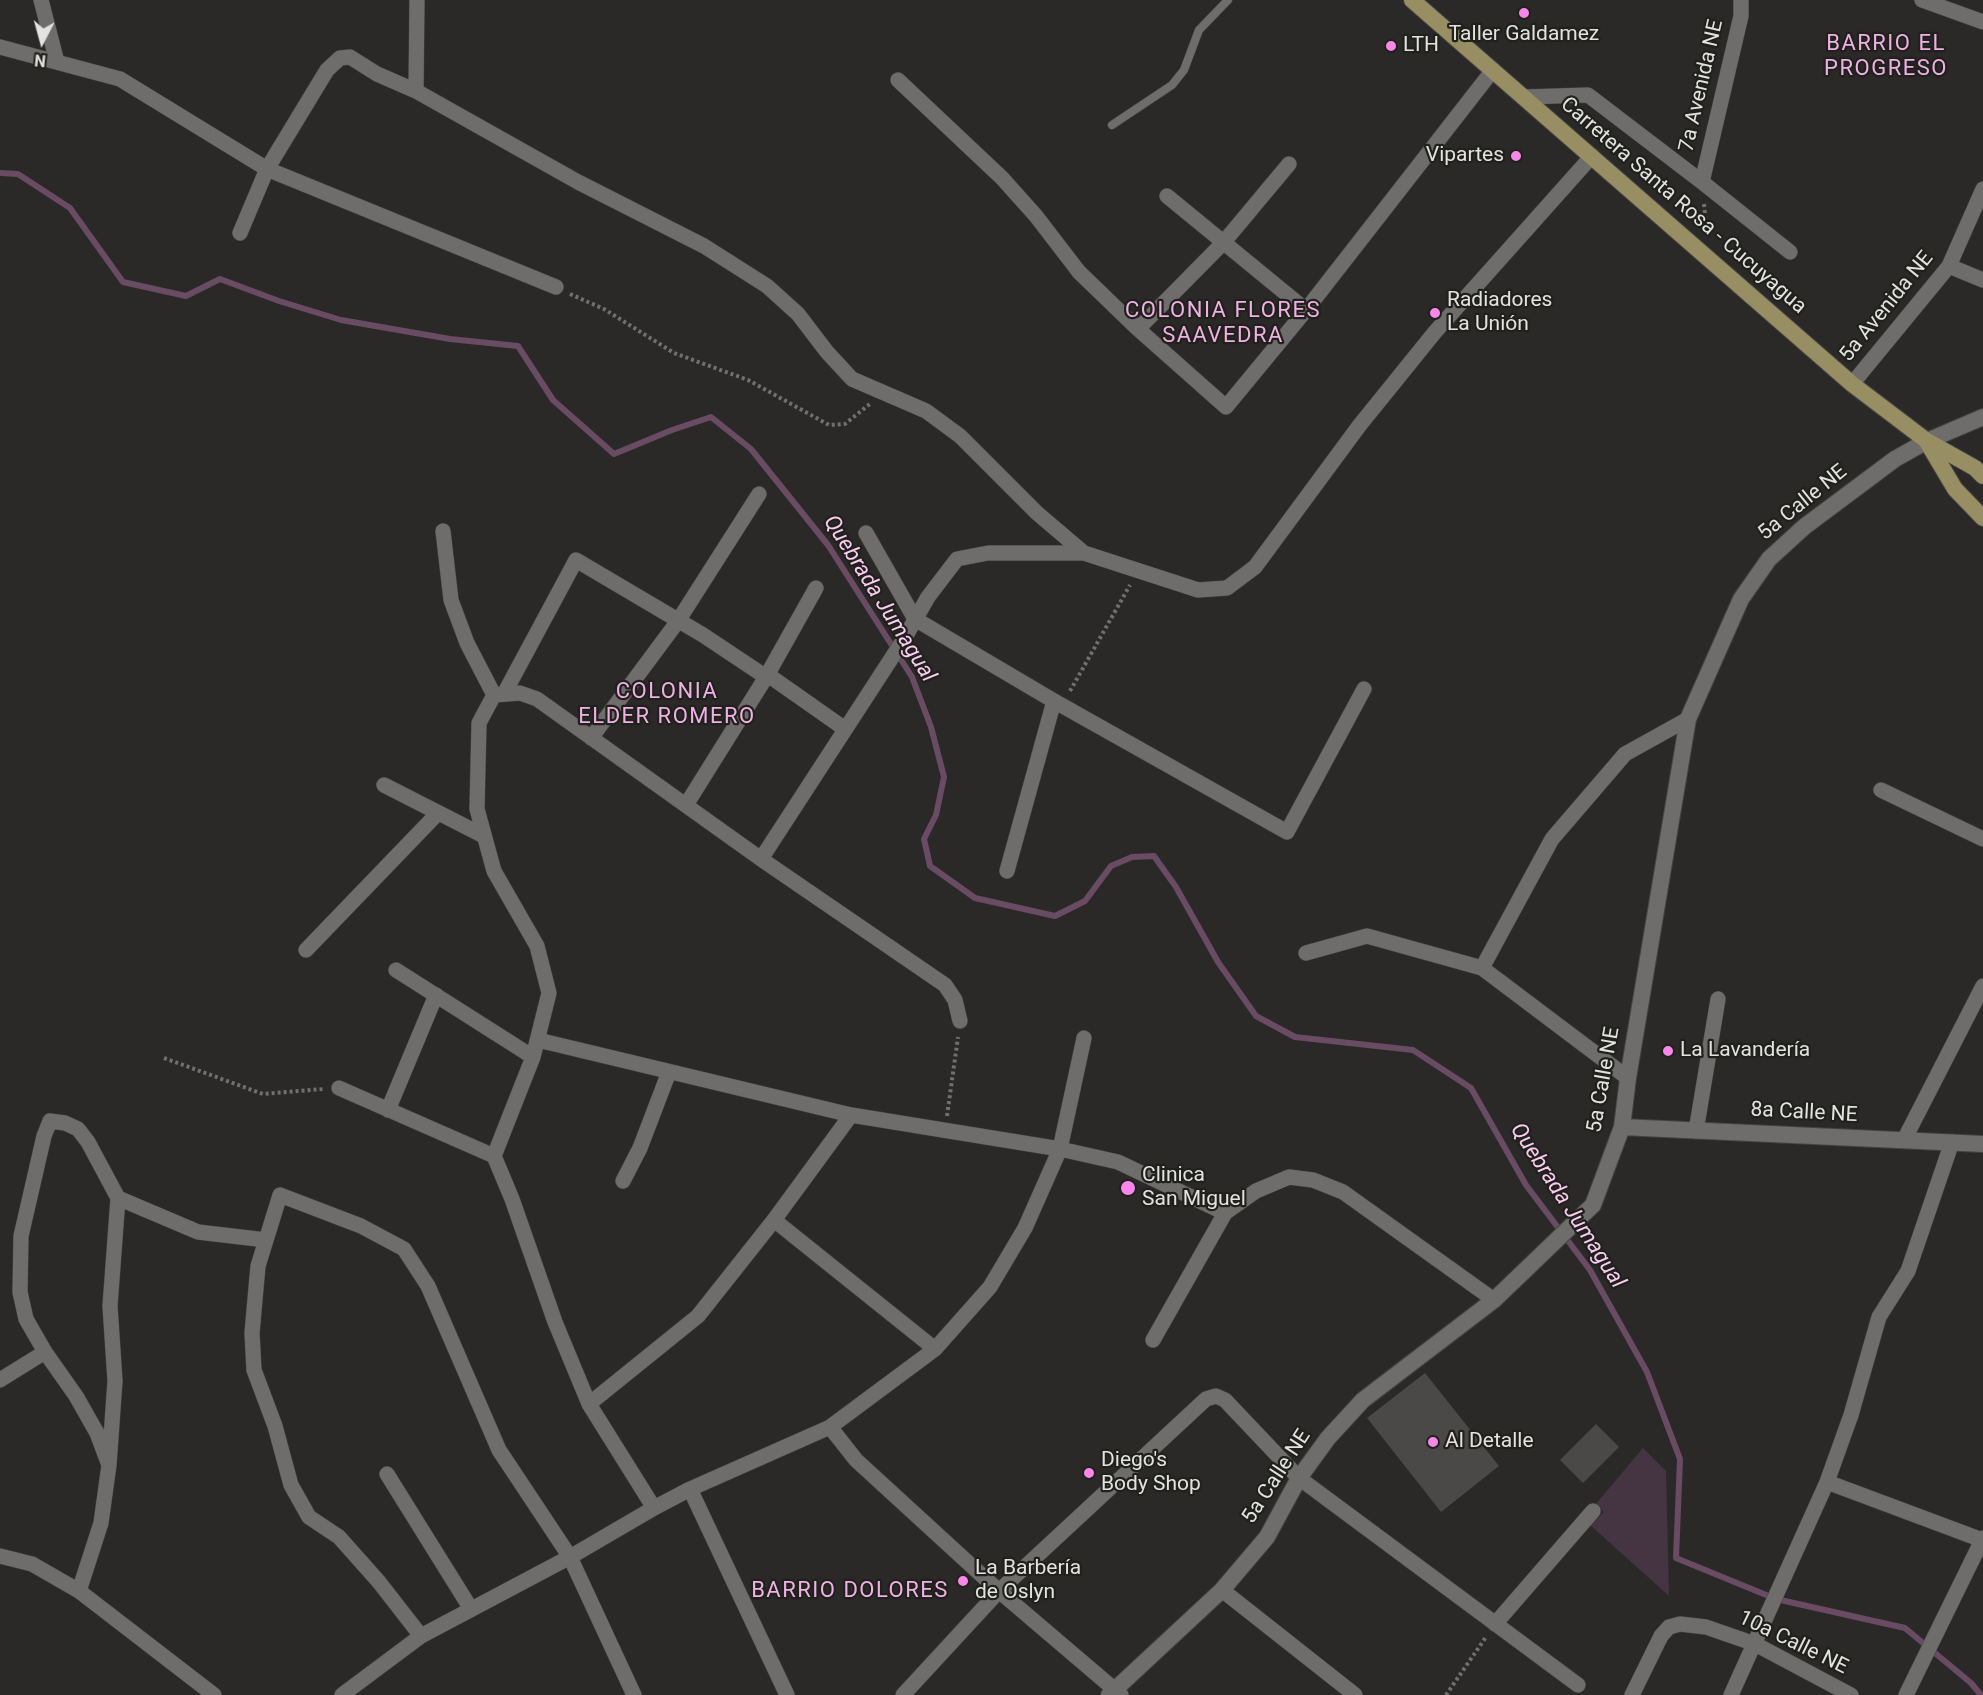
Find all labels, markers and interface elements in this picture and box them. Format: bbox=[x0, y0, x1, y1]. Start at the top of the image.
marker: Taller Galdamez bbox=[1517, 6, 1531, 20]
north arrow bbox=[12, 12, 72, 72]
street label: 7a Avenida NE bbox=[1675, 17, 1729, 155]
place label: Taller Galdamez bbox=[1449, 22, 1599, 48]
district label: BARRIO EL PROGRESO bbox=[1824, 31, 1948, 82]
place label: LTH bbox=[1403, 33, 1439, 59]
marker: LTH bbox=[1384, 39, 1398, 53]
text: N bbox=[33, 50, 47, 70]
street label: Carretera Santa Rosa - Cucuyagua bbox=[1555, 92, 1811, 320]
place label: Vipartes bbox=[1426, 143, 1504, 169]
marker: Vipartes bbox=[1509, 149, 1523, 163]
street label: 5a Avenida NE bbox=[1835, 247, 1939, 367]
place label: Radiadores La Unión bbox=[1447, 288, 1552, 338]
district label: COLONIA FLORES SAAVEDRA bbox=[1125, 298, 1321, 350]
marker: Radiadores La Unión bbox=[1428, 306, 1442, 320]
street label: 5a Calle NE bbox=[1753, 460, 1853, 546]
water label: Quebrada Jumagual bbox=[817, 511, 941, 687]
district label: COLONIA ELDER ROMERO bbox=[578, 679, 756, 730]
street label: 5a Calle NE bbox=[1582, 1025, 1626, 1135]
place label: La Lavandería bbox=[1680, 1038, 1810, 1064]
marker: La Lavandería bbox=[1661, 1044, 1675, 1058]
street label: 8a Calle NE bbox=[1750, 1098, 1858, 1128]
water label: Quebrada Jumagual bbox=[1504, 1118, 1630, 1294]
place label: Clinica San Miguel bbox=[1142, 1163, 1246, 1213]
marker: Clinica San Miguel bbox=[1119, 1179, 1137, 1197]
street label: 5a Calle NE bbox=[1237, 1425, 1317, 1529]
place label: Al Detalle bbox=[1445, 1429, 1534, 1455]
marker: Al Detalle bbox=[1426, 1435, 1440, 1449]
place label: Diego's Body Shop bbox=[1101, 1448, 1201, 1498]
marker: Diego's Body Shop bbox=[1082, 1466, 1096, 1480]
place label: La Barbería de Oslyn bbox=[975, 1556, 1081, 1606]
marker: La Barbería de Oslyn bbox=[956, 1574, 970, 1588]
district label: BARRIO DOLORES bbox=[751, 1578, 949, 1604]
street label: 10a Calle NE bbox=[1734, 1606, 1852, 1680]

